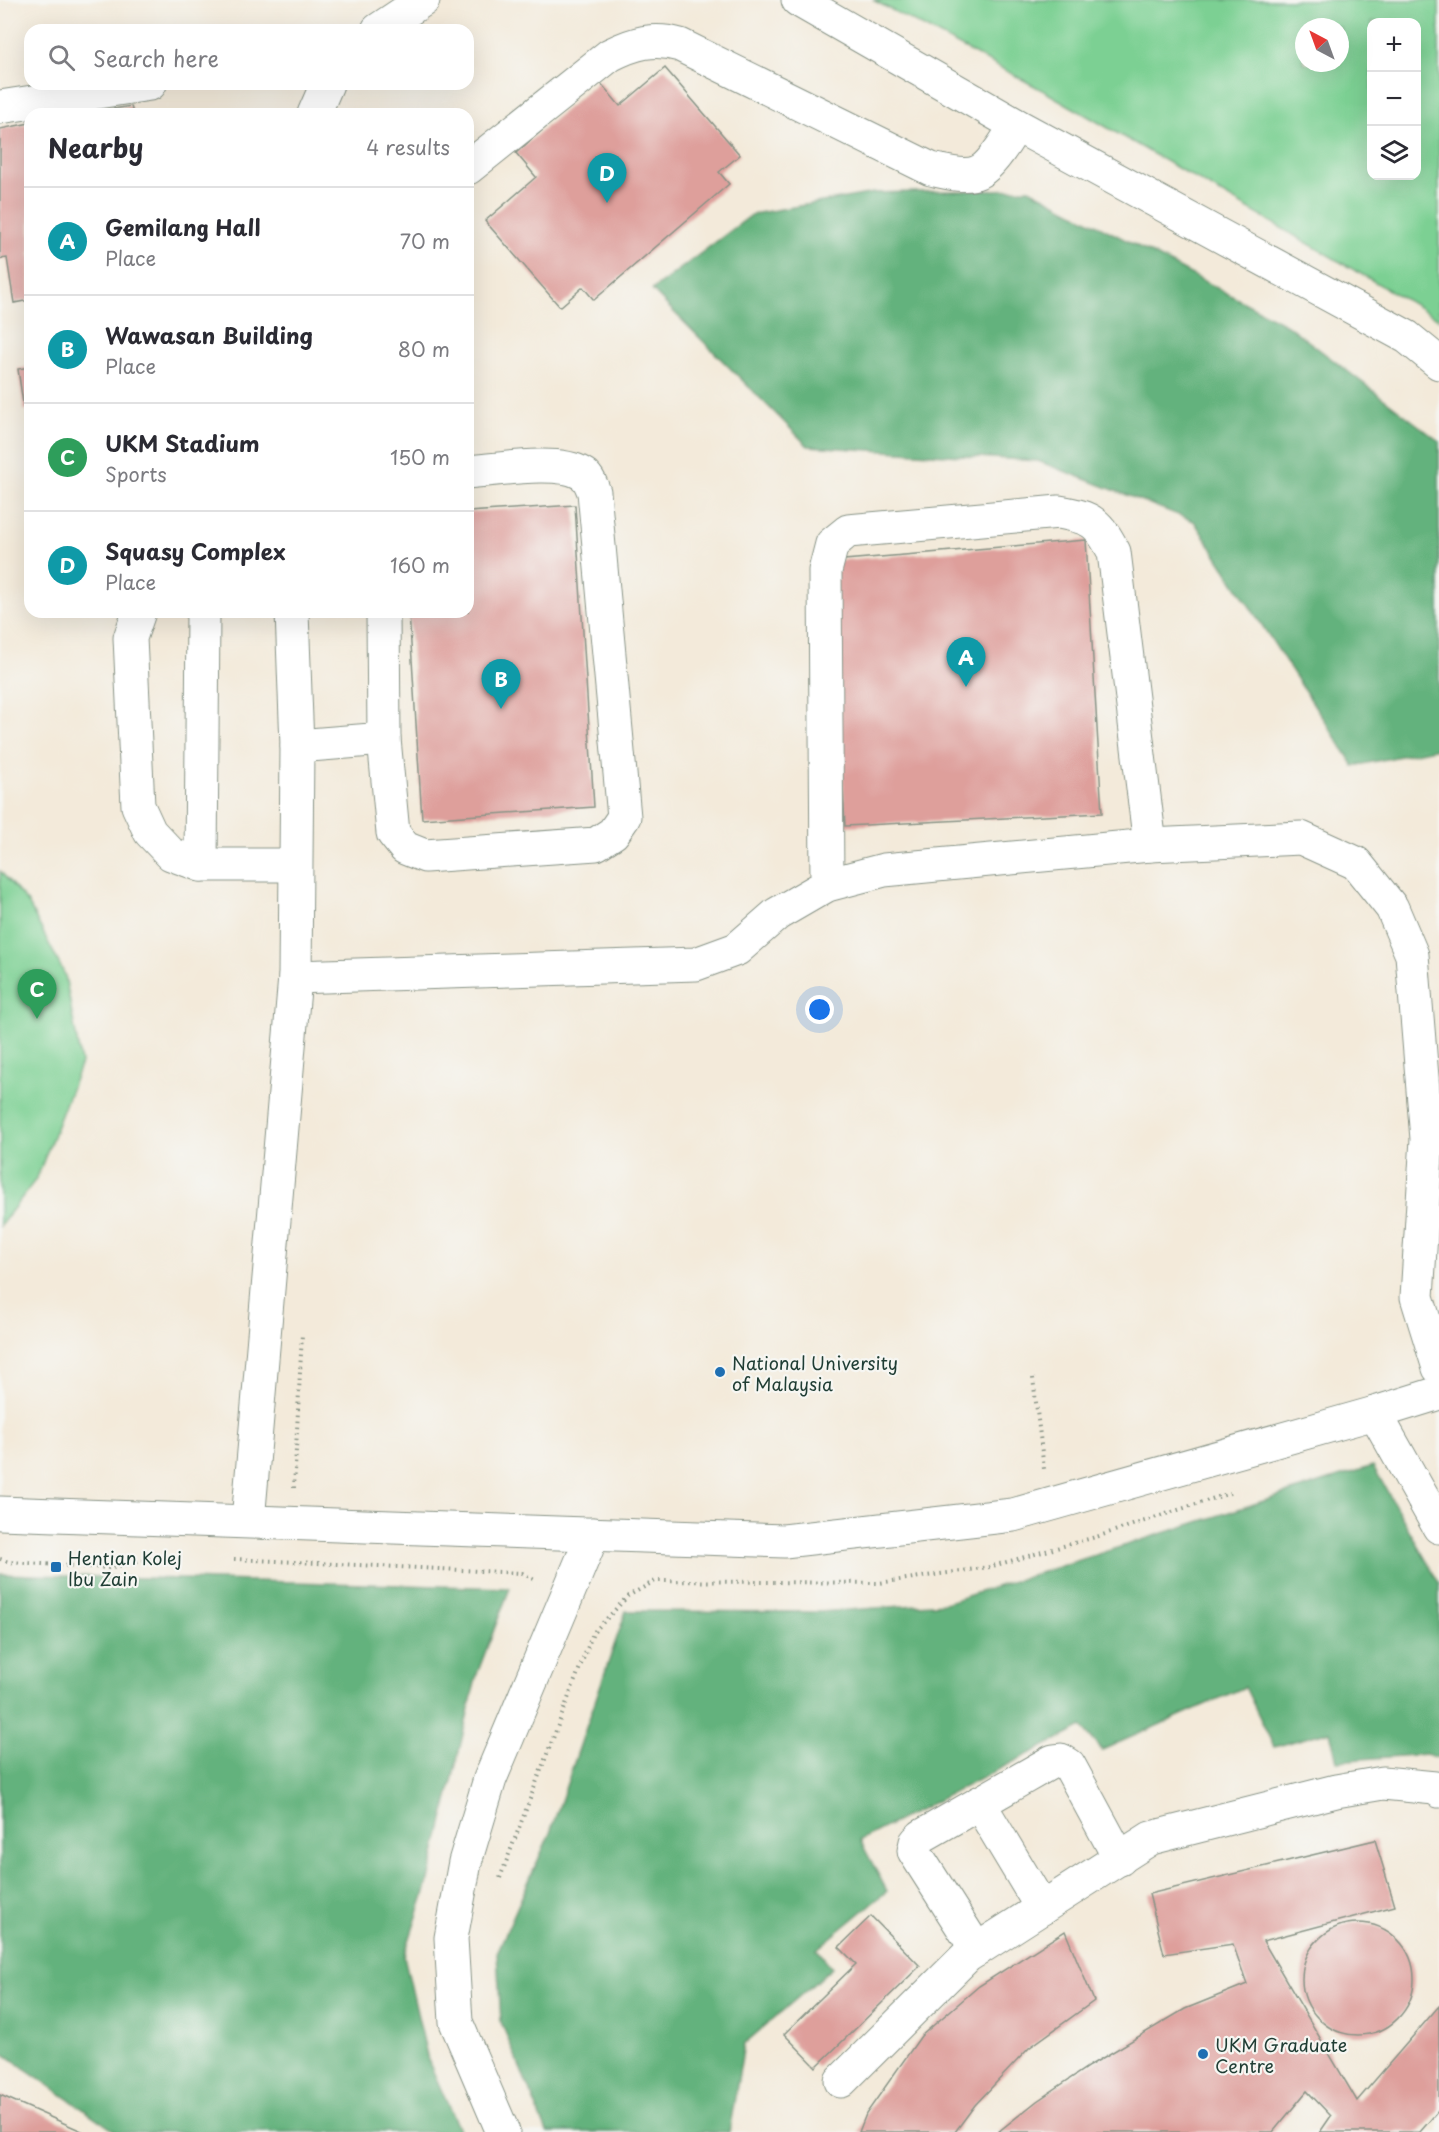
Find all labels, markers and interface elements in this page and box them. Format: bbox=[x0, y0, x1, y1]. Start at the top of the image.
north arrow bbox=[1295, 18, 1349, 72]
map controls bbox=[1367, 18, 1421, 180]
button: + bbox=[1367, 18, 1421, 72]
search box bbox=[24, 24, 474, 90]
icon: search bbox=[45, 41, 78, 74]
text: Search here bbox=[93, 41, 219, 74]
button: − bbox=[1367, 72, 1421, 126]
button: layers bbox=[1367, 126, 1421, 180]
text: Nearby bbox=[48, 128, 143, 167]
text: 4 results bbox=[366, 132, 450, 162]
pin: D bbox=[588, 154, 626, 203]
text: Gemilang Hall bbox=[105, 210, 261, 243]
text: A bbox=[60, 226, 75, 256]
text: 70 m bbox=[400, 226, 450, 256]
text: Place bbox=[105, 243, 156, 273]
text: Wawasan Building bbox=[105, 318, 313, 351]
text: B bbox=[61, 334, 74, 364]
text: 80 m bbox=[398, 334, 450, 364]
text: Place bbox=[105, 351, 156, 381]
text: UKM Stadium bbox=[105, 426, 260, 459]
text: C bbox=[60, 442, 75, 472]
text: 150 m bbox=[390, 442, 450, 472]
text: Sports bbox=[105, 459, 167, 489]
text: Squasy Complex bbox=[105, 534, 285, 567]
text: D bbox=[60, 550, 75, 580]
text: 160 m bbox=[390, 550, 450, 580]
text: Place bbox=[105, 567, 156, 597]
pin: A bbox=[946, 638, 986, 687]
pin: B bbox=[482, 660, 520, 709]
pin: C bbox=[18, 970, 57, 1019]
your location bbox=[805, 995, 834, 1024]
place label: National University of Malaysia bbox=[732, 1349, 898, 1397]
marker: National University of Malaysia bbox=[713, 1365, 727, 1379]
place label: Hentian Kolej Ibu Zain bbox=[68, 1544, 182, 1592]
marker: Hentian Kolej Ibu Zain bbox=[49, 1560, 63, 1574]
place label: UKM Graduate Centre bbox=[1215, 2031, 1347, 2079]
marker: UKM Graduate Centre bbox=[1196, 2047, 1210, 2061]

